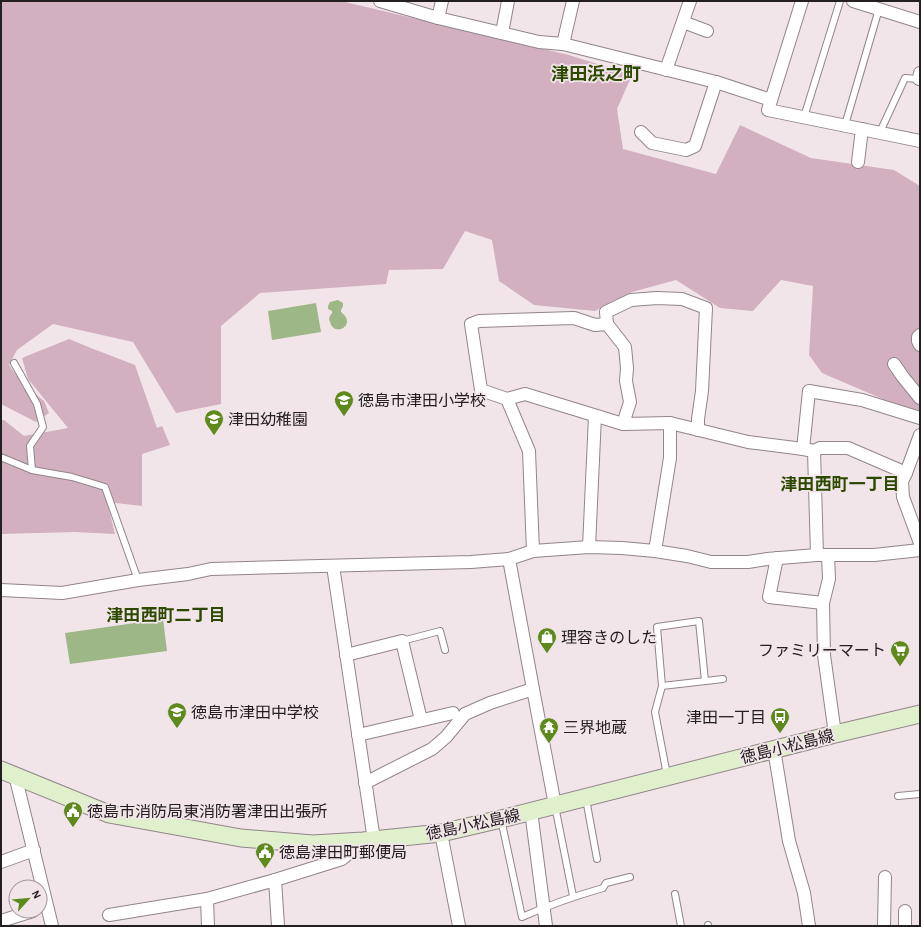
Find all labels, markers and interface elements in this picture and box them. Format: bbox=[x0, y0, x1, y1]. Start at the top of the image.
district label: 津田浜之町 bbox=[551, 64, 641, 84]
school or university icon: 徳島市津田小学校 bbox=[333, 389, 355, 417]
place label: 徳島市津田小学校 bbox=[358, 392, 486, 409]
school or university icon: 津田幼稚園 bbox=[203, 408, 225, 436]
place label: 津田幼稚園 bbox=[228, 411, 308, 428]
district label: 津田西町一丁目 bbox=[781, 476, 900, 493]
district label: 津田西町二丁目 bbox=[107, 607, 226, 624]
shop icon: 理容きのした bbox=[536, 626, 558, 654]
place label: 理容きのした bbox=[561, 629, 657, 646]
supermarket icon: ファミリーマート bbox=[889, 639, 911, 667]
place label: ファミリーマート bbox=[758, 643, 886, 659]
school or university icon: 徳島市津田中学校 bbox=[166, 701, 188, 729]
place label: 徳島市津田中学校 bbox=[191, 704, 319, 721]
bus stop icon: 津田一丁目 bbox=[769, 706, 791, 734]
place label: 津田一丁目 bbox=[686, 710, 766, 726]
temple icon: 三界地蔵 bbox=[538, 716, 560, 744]
place label: 三界地蔵 bbox=[563, 720, 627, 736]
street label: 徳島小松島線 bbox=[738, 727, 836, 766]
public building icon: 徳島市消防局東消防署津田出張所 bbox=[62, 800, 84, 828]
place label: 徳島市消防局東消防署津田出張所 bbox=[87, 803, 327, 820]
street label: 徳島小松島線 bbox=[424, 806, 522, 843]
public building icon: 徳島津田町郵便局 bbox=[254, 841, 276, 869]
place label: 徳島津田町郵便局 bbox=[279, 844, 407, 861]
north arrow bbox=[8, 879, 48, 919]
text: N bbox=[30, 889, 43, 901]

